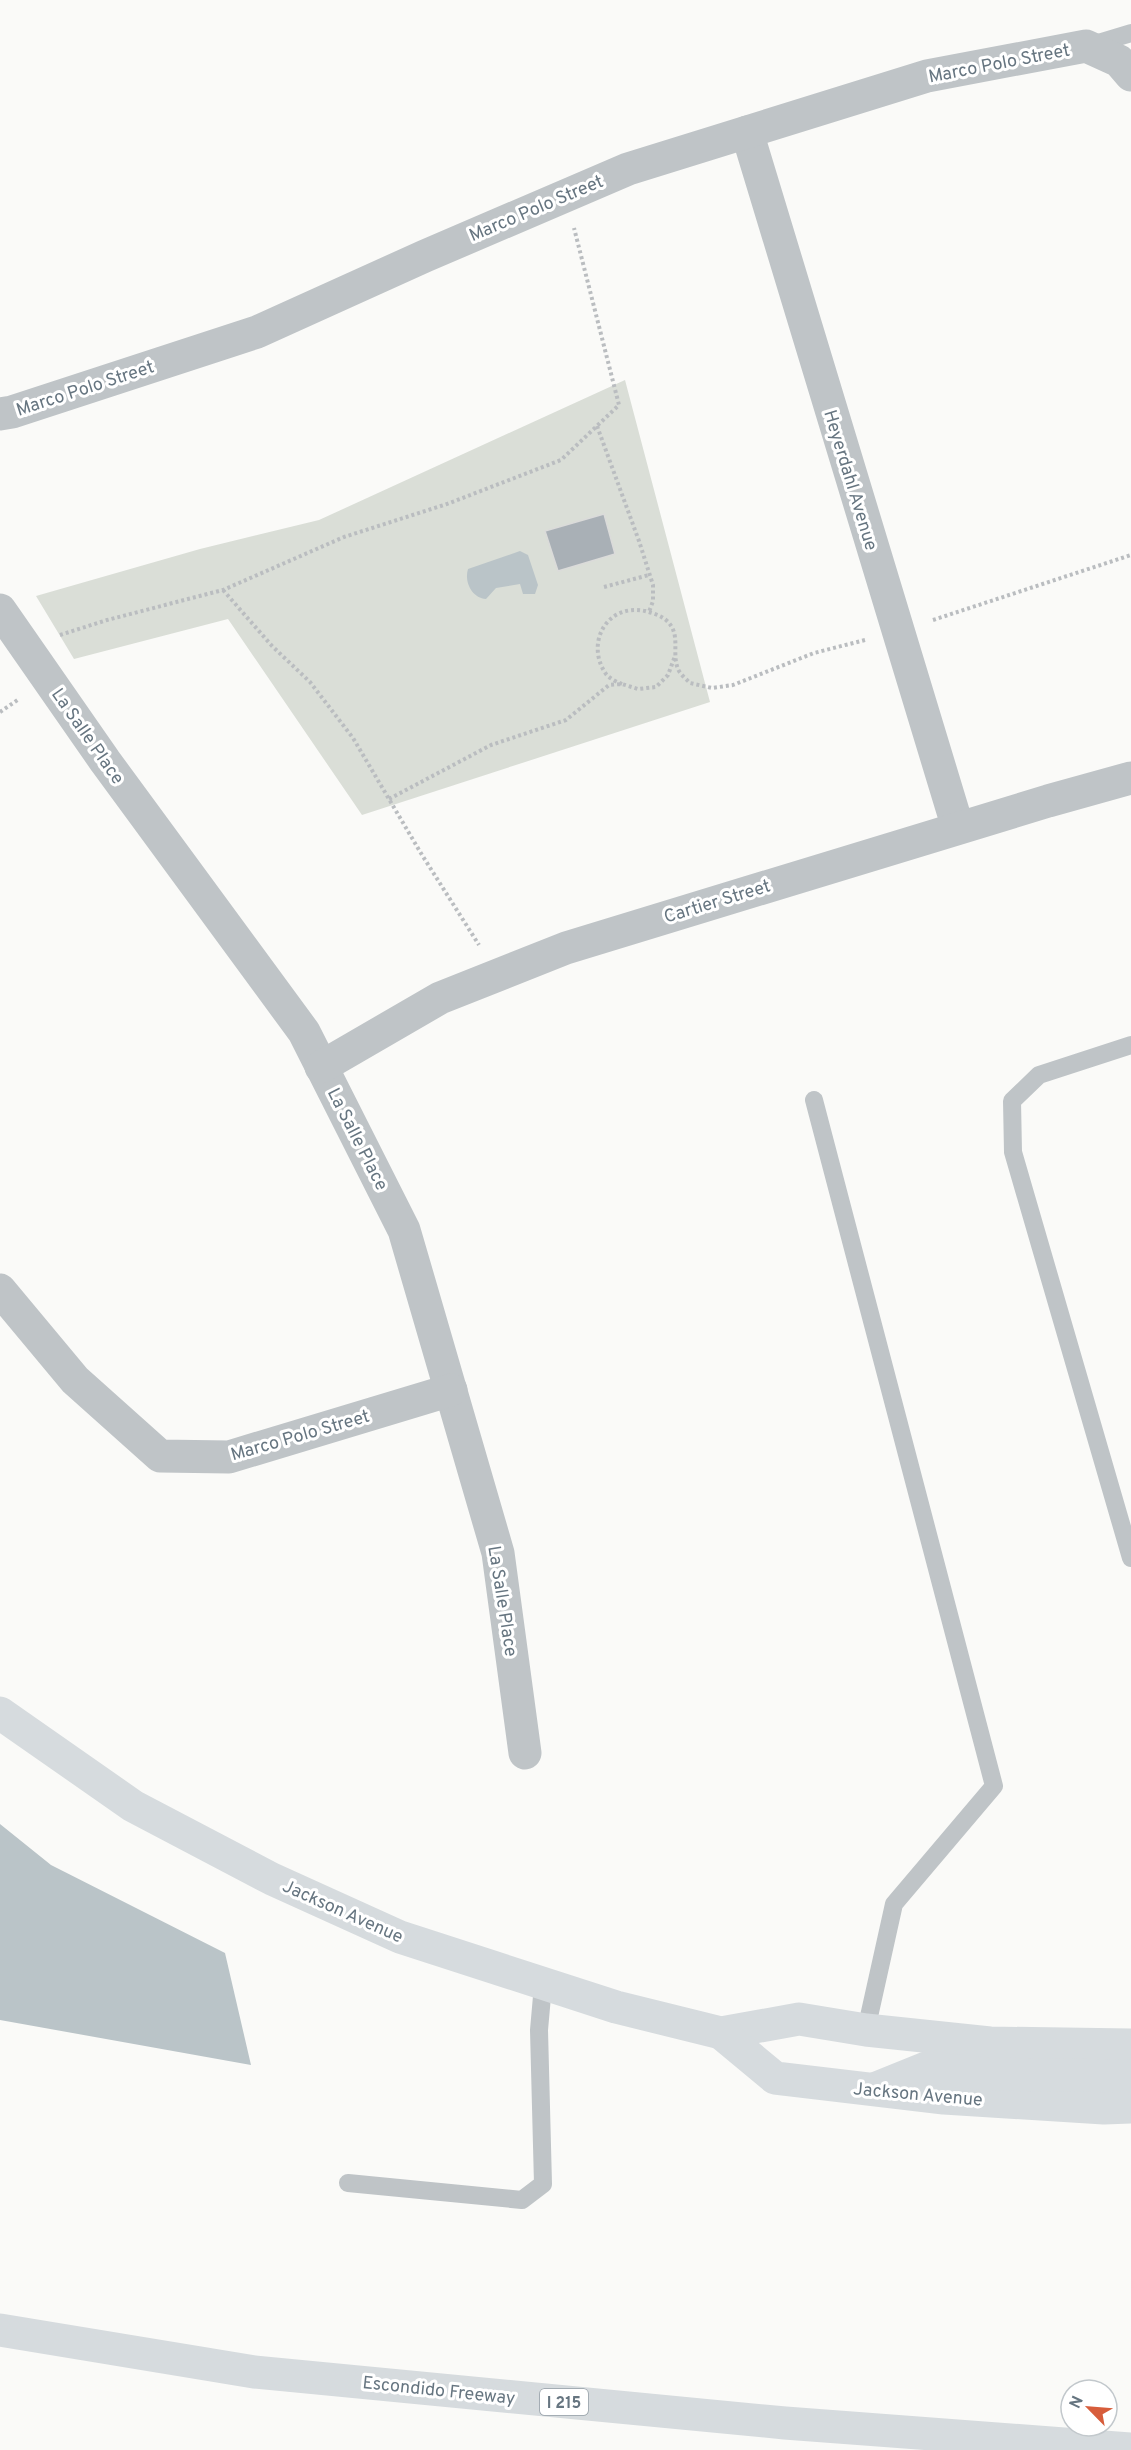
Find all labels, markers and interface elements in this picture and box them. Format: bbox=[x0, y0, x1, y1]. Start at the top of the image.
street label: Marco Polo Street bbox=[927, 39, 1072, 89]
street label: Marco Polo Street bbox=[466, 171, 607, 248]
street label: Marco Polo Street bbox=[14, 356, 157, 423]
street label: Heyerdahl Avenue bbox=[817, 407, 882, 554]
street label: La Salle Place bbox=[45, 684, 128, 789]
street label: Cartier Street bbox=[661, 875, 774, 930]
street label: La Salle Place bbox=[321, 1085, 392, 1195]
street label: Marco Polo Street bbox=[228, 1406, 373, 1467]
street label: La Salle Place bbox=[481, 1544, 522, 1658]
street label: Jackson Avenue bbox=[278, 1875, 406, 1949]
street label: Jackson Avenue bbox=[852, 2078, 984, 2113]
street label: Escondido Freeway bbox=[361, 2372, 517, 2411]
north arrow bbox=[1059, 2378, 1119, 2438]
road number: I 215 bbox=[540, 2389, 588, 2415]
text: N bbox=[1066, 2393, 1089, 2412]

